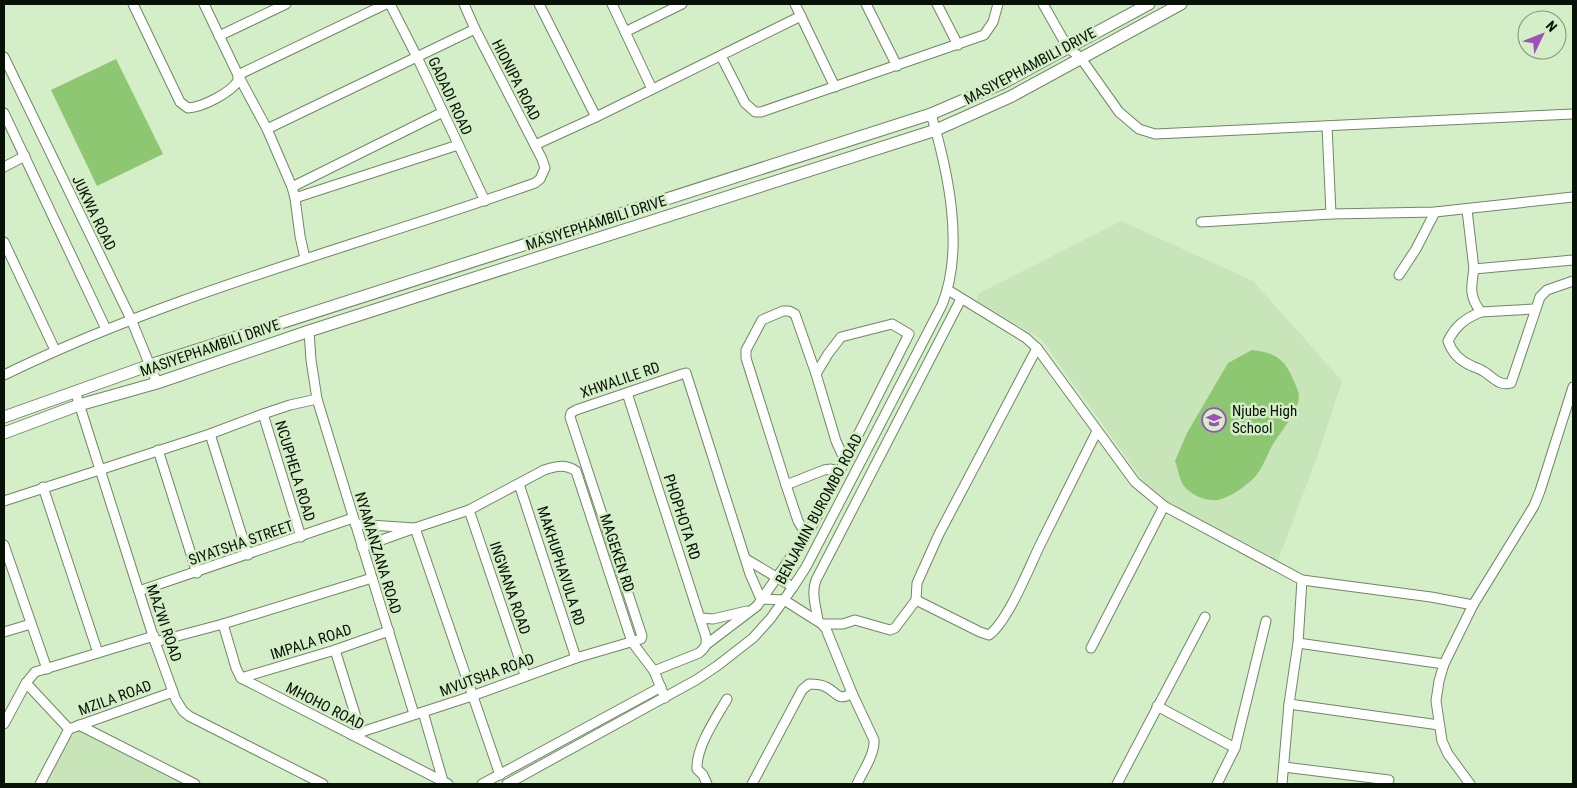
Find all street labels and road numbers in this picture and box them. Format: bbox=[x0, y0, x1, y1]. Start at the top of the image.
street label: MASIYEPHAMBILI DRIVE bbox=[961, 24, 1099, 108]
street label: HIONIPA ROAD bbox=[488, 36, 544, 124]
street label: GADADI ROAD bbox=[424, 54, 476, 138]
street label: JUKWA ROAD bbox=[68, 173, 120, 253]
street label: MASIYEPHAMBILI DRIVE bbox=[523, 192, 669, 254]
street label: MASIYEPHAMBILI DRIVE bbox=[138, 316, 282, 380]
street label: XHWALILE RD bbox=[578, 358, 662, 402]
street label: NCUPHELA ROAD bbox=[271, 418, 319, 524]
street label: BENJAMIN BUROMBO ROAD bbox=[772, 431, 866, 587]
street label: PHOPHOTA RD bbox=[660, 472, 704, 562]
street label: NYAMANZANA ROAD bbox=[351, 490, 405, 616]
street label: MAKHUPHAVULA RD bbox=[533, 504, 589, 628]
street label: MAGEKEN RD bbox=[596, 512, 638, 594]
street label: SIYATSHA STREET bbox=[186, 517, 296, 569]
street label: INGWANA ROAD bbox=[486, 539, 534, 637]
street label: MAZWI ROAD bbox=[142, 582, 186, 664]
street label: IMPALA ROAD bbox=[268, 620, 354, 664]
street label: MVUTSHA ROAD bbox=[437, 650, 537, 700]
street label: MZILA ROAD bbox=[76, 676, 154, 720]
street label: MHOHO ROAD bbox=[283, 679, 367, 733]

